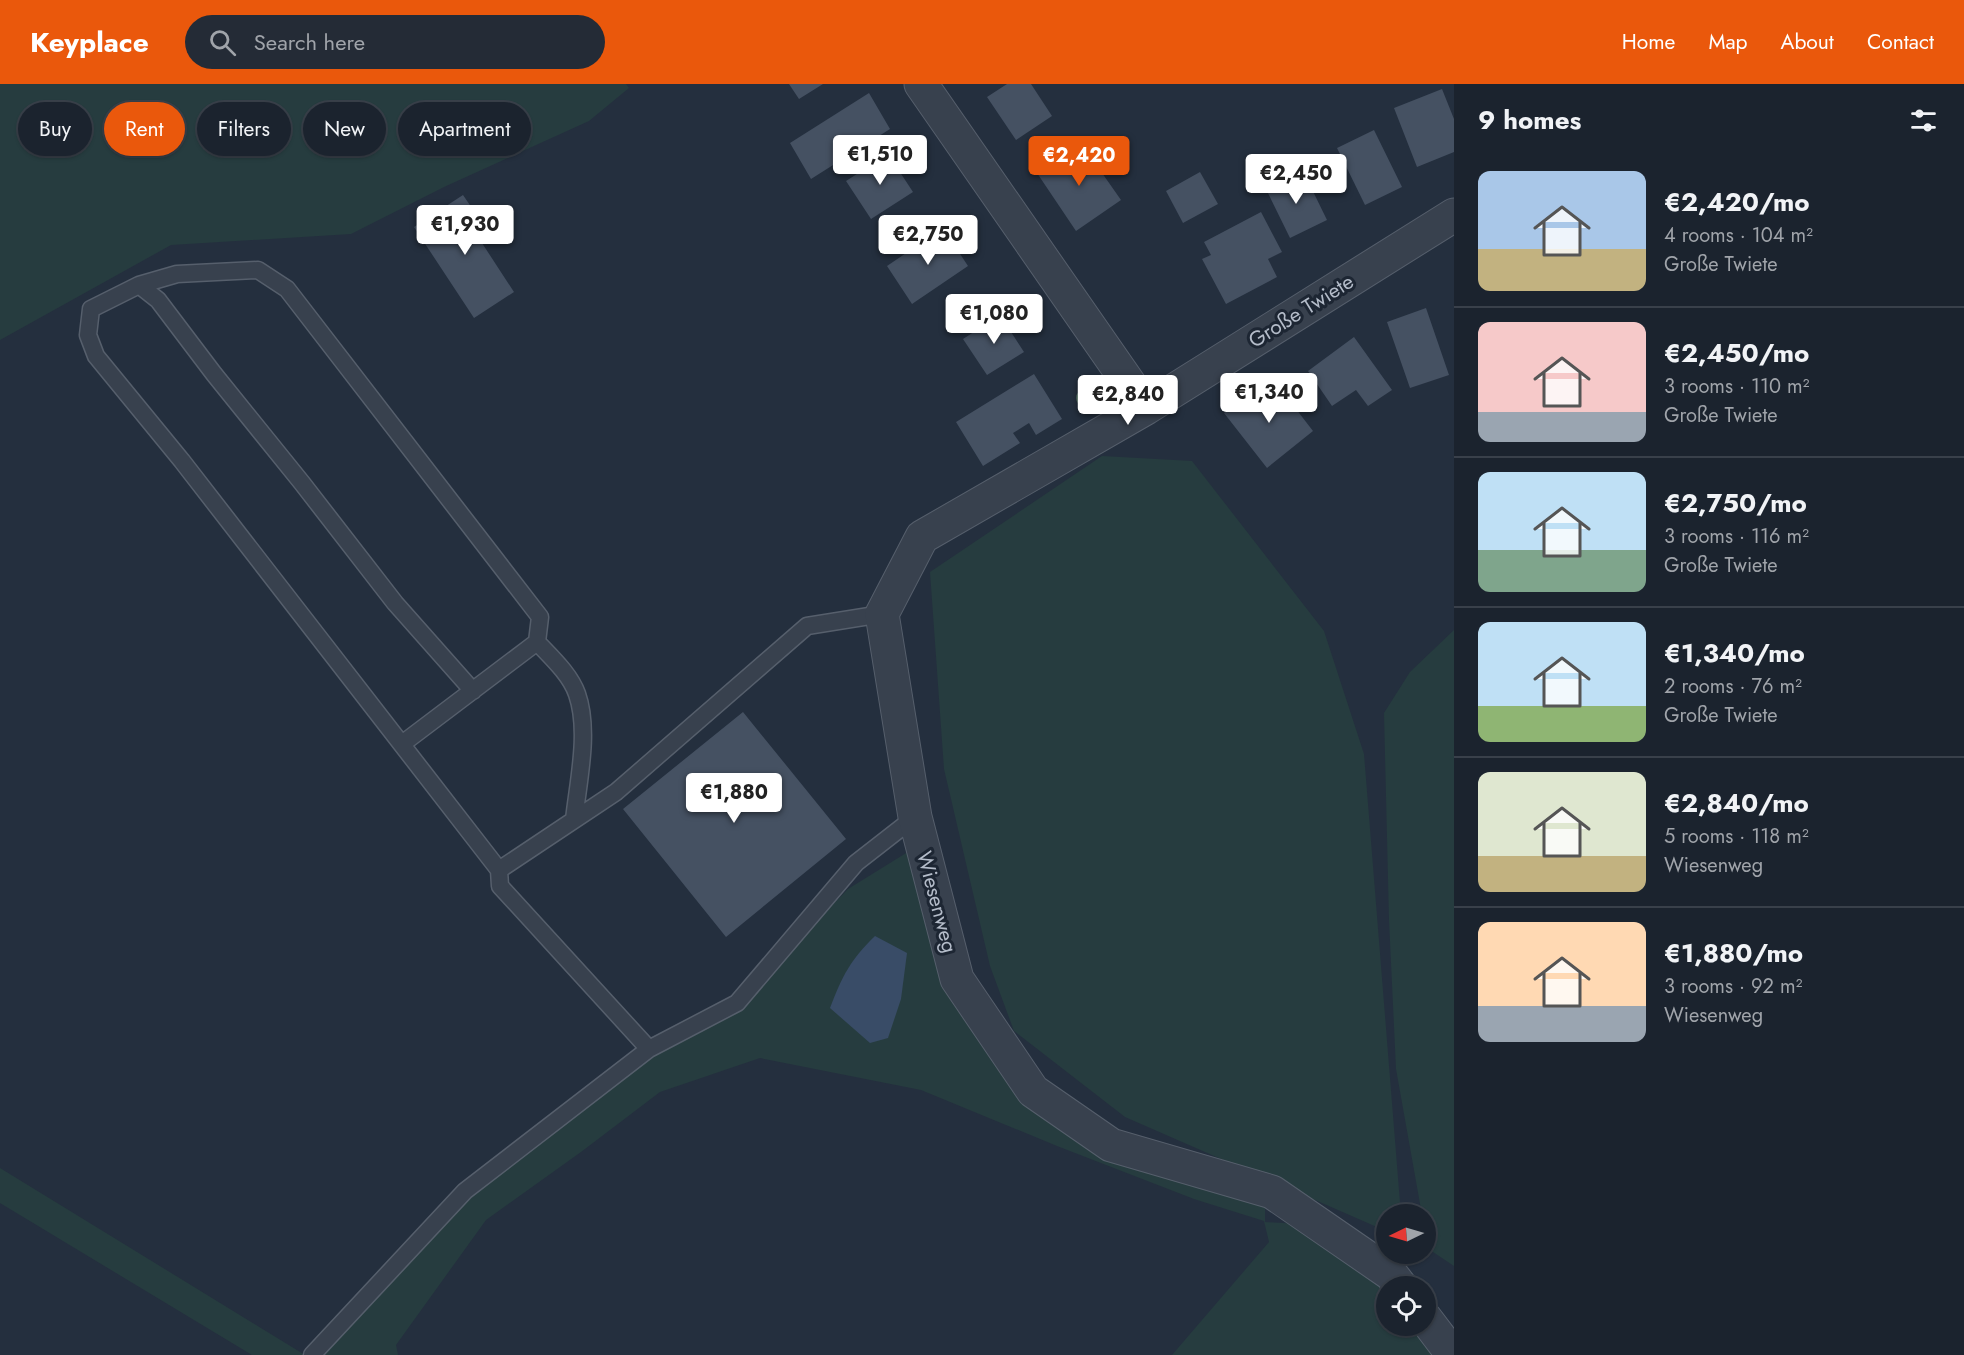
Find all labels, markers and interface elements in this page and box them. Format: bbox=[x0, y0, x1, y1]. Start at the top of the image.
search box bbox=[185, 15, 605, 69]
text: Keyplace bbox=[30, 22, 149, 63]
icon: search bbox=[206, 26, 239, 59]
text: Search here bbox=[254, 26, 365, 58]
text: Home bbox=[1622, 27, 1675, 57]
text: Map bbox=[1708, 27, 1748, 57]
text: About bbox=[1781, 27, 1834, 57]
text: Contact bbox=[1867, 27, 1934, 57]
text: 9 homes bbox=[1478, 101, 1581, 139]
chip: Buy bbox=[18, 102, 92, 156]
chip: Rent bbox=[104, 102, 185, 156]
chip: Filters bbox=[197, 102, 291, 156]
chip: New bbox=[303, 102, 386, 156]
chip: Apartment bbox=[398, 102, 531, 156]
icon: filters bbox=[1907, 104, 1940, 137]
pin: €1,510 bbox=[831, 135, 929, 186]
pin: €2,420 bbox=[1030, 136, 1128, 187]
text: €1,510 bbox=[847, 140, 913, 169]
text: €2,420 bbox=[1042, 141, 1116, 170]
pin: €2,450 bbox=[1247, 154, 1345, 205]
text: €2,450 bbox=[1260, 159, 1332, 188]
text: €2,420/mo bbox=[1664, 183, 1810, 221]
icon: home bbox=[1526, 195, 1598, 267]
pin: €1,930 bbox=[416, 205, 514, 256]
text: €1,930 bbox=[431, 210, 499, 239]
pin: €2,750 bbox=[879, 215, 977, 266]
text: €2,750 bbox=[893, 220, 963, 249]
text: 4 rooms · 104 m² bbox=[1664, 221, 1813, 250]
text: Große Twiete bbox=[1664, 250, 1777, 279]
street label: Große Twiete bbox=[1243, 267, 1360, 355]
pin: €1,080 bbox=[945, 294, 1043, 345]
text: €1,080 bbox=[960, 299, 1028, 328]
text: €2,450/mo bbox=[1664, 334, 1809, 372]
icon: home bbox=[1526, 346, 1598, 418]
text: 3 rooms · 110 m² bbox=[1664, 372, 1810, 401]
pin: €1,340 bbox=[1220, 373, 1318, 424]
pin: €2,840 bbox=[1079, 375, 1177, 426]
text: €1,340 bbox=[1234, 378, 1304, 407]
text: €2,840 bbox=[1092, 380, 1164, 409]
text: Große Twiete bbox=[1664, 401, 1777, 430]
text: €2,750/mo bbox=[1664, 484, 1807, 522]
icon: home bbox=[1526, 496, 1598, 568]
text: 3 rooms · 116 m² bbox=[1664, 522, 1809, 551]
text: Große Twiete bbox=[1664, 551, 1777, 580]
text: €1,340/mo bbox=[1664, 634, 1805, 672]
icon: home bbox=[1526, 646, 1598, 718]
text: 2 rooms · 76 m² bbox=[1664, 672, 1802, 701]
text: Große Twiete bbox=[1664, 701, 1777, 730]
pin: €1,880 bbox=[685, 773, 783, 824]
text: €1,880 bbox=[700, 778, 768, 807]
text: €2,840/mo bbox=[1664, 784, 1809, 822]
icon: home bbox=[1526, 796, 1598, 868]
text: 5 rooms · 118 m² bbox=[1664, 822, 1809, 851]
street label: Wiesenweg bbox=[909, 848, 965, 956]
text: Wiesenweg bbox=[1664, 851, 1763, 880]
text: €1,880/mo bbox=[1664, 934, 1803, 972]
icon: home bbox=[1526, 946, 1598, 1018]
text: 3 rooms · 92 m² bbox=[1664, 972, 1802, 1001]
text: Wiesenweg bbox=[1664, 1001, 1763, 1030]
north arrow bbox=[1376, 1204, 1436, 1264]
map controls bbox=[1376, 1204, 1436, 1336]
button: locate bbox=[1376, 1276, 1436, 1336]

